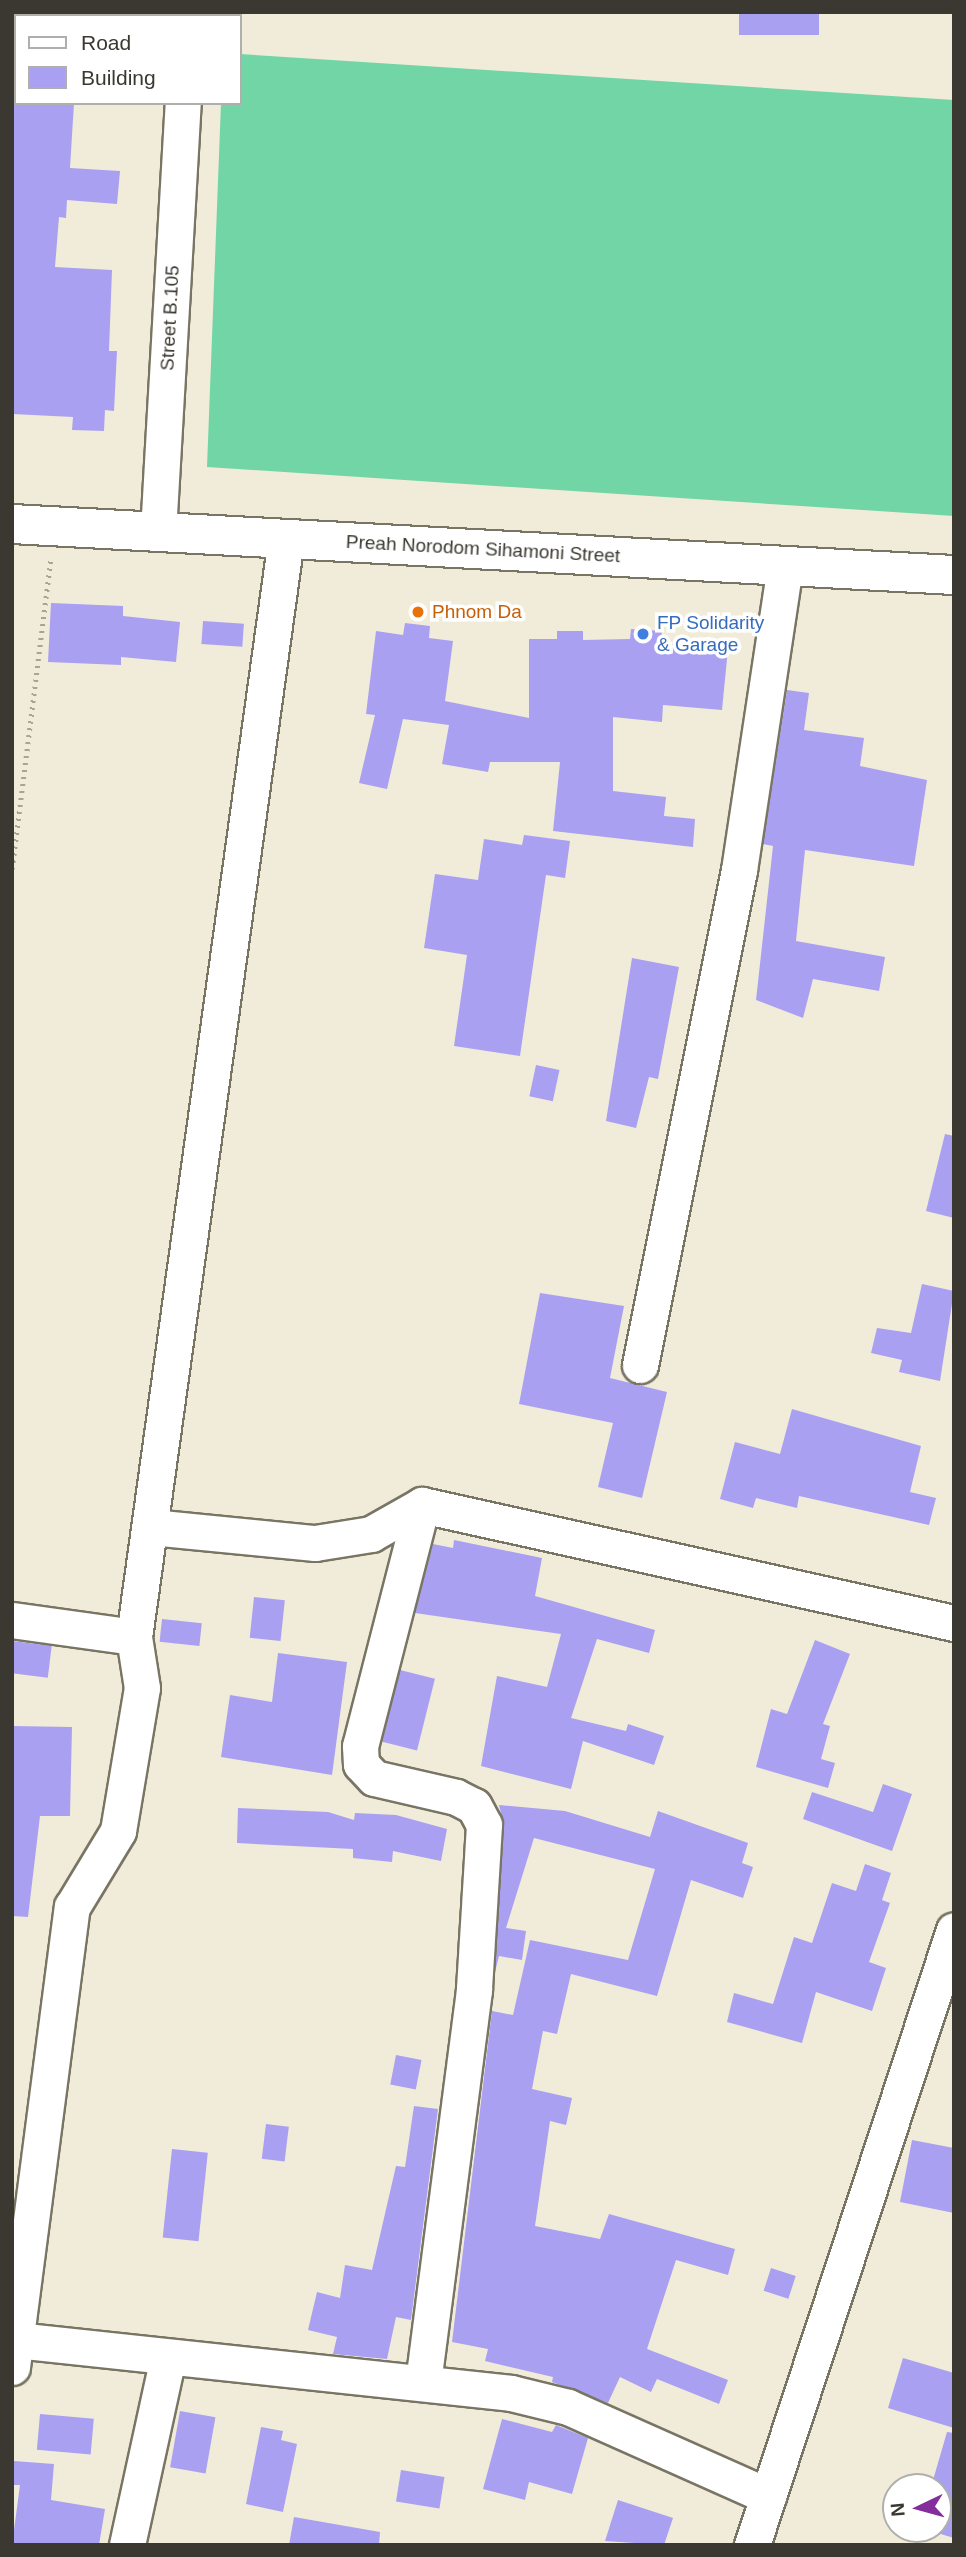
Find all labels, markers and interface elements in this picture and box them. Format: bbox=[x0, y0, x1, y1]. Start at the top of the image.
legend bbox=[14, 14, 242, 105]
text: Road bbox=[81, 31, 131, 54]
text: Building bbox=[81, 66, 156, 89]
street label: Street B.105 bbox=[156, 265, 184, 371]
street label: Preah Norodom Sihamoni Street bbox=[345, 530, 621, 568]
place label: Phnom Da bbox=[432, 601, 522, 623]
marker: Phnom Da bbox=[410, 604, 426, 620]
place label: FP Solidarity & Garage bbox=[657, 612, 765, 656]
marker: FP Solidarity & Garage bbox=[635, 626, 651, 642]
north arrow bbox=[882, 2473, 952, 2543]
text: N bbox=[887, 2502, 909, 2517]

